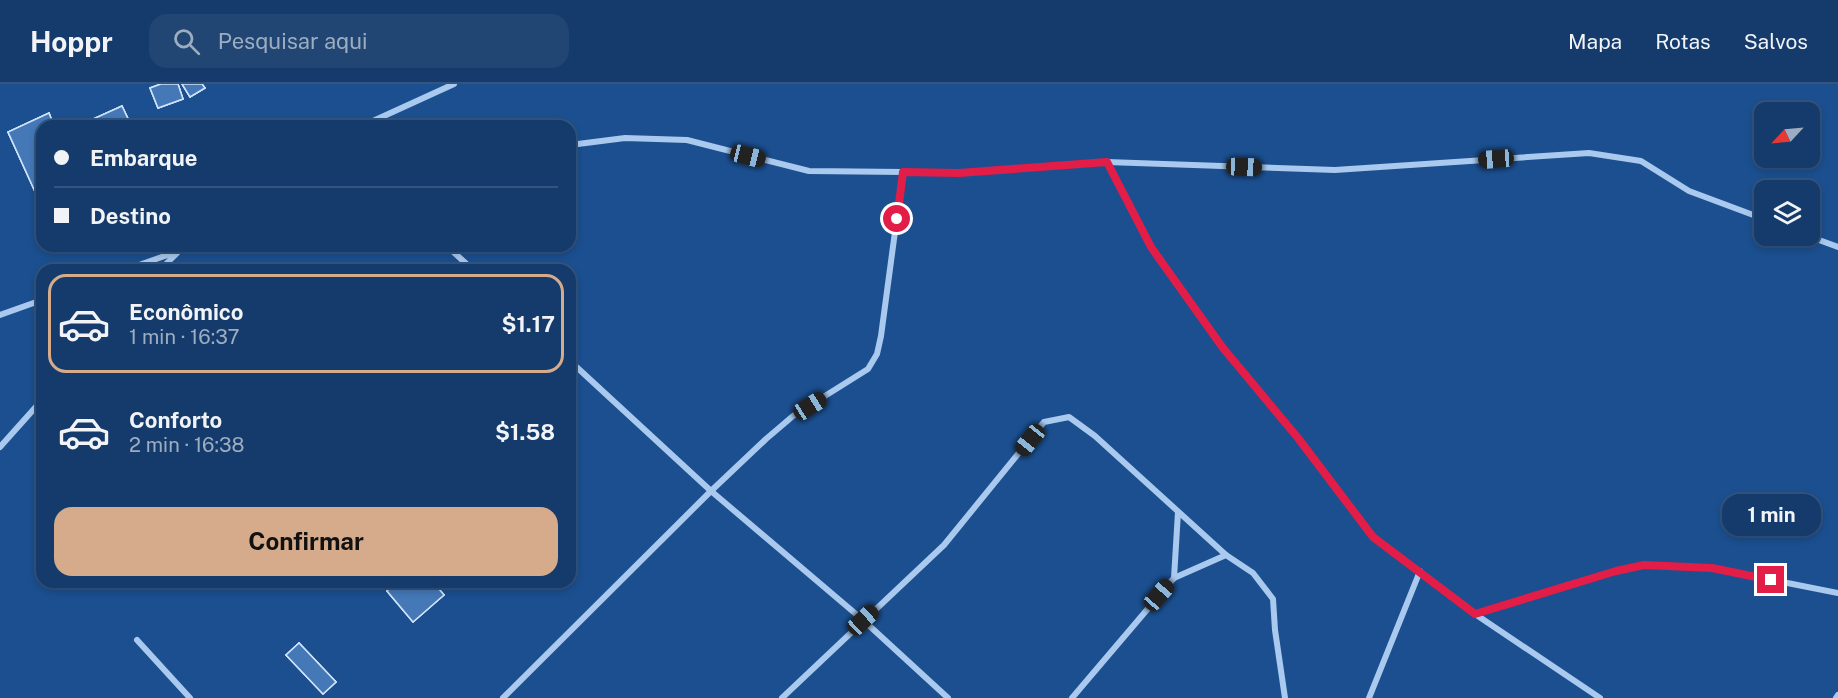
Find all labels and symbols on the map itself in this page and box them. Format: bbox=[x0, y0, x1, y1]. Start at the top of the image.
north arrow bbox=[1754, 102, 1820, 168]
car bbox=[728, 143, 768, 169]
car bbox=[1477, 149, 1515, 169]
car bbox=[1226, 157, 1262, 177]
route start bbox=[883, 205, 910, 232]
car bbox=[790, 389, 830, 423]
car bbox=[1012, 420, 1048, 460]
callout: 1 min bbox=[1722, 493, 1820, 535]
route end bbox=[1757, 566, 1784, 593]
car bbox=[1140, 576, 1178, 614]
car bbox=[844, 601, 882, 639]

